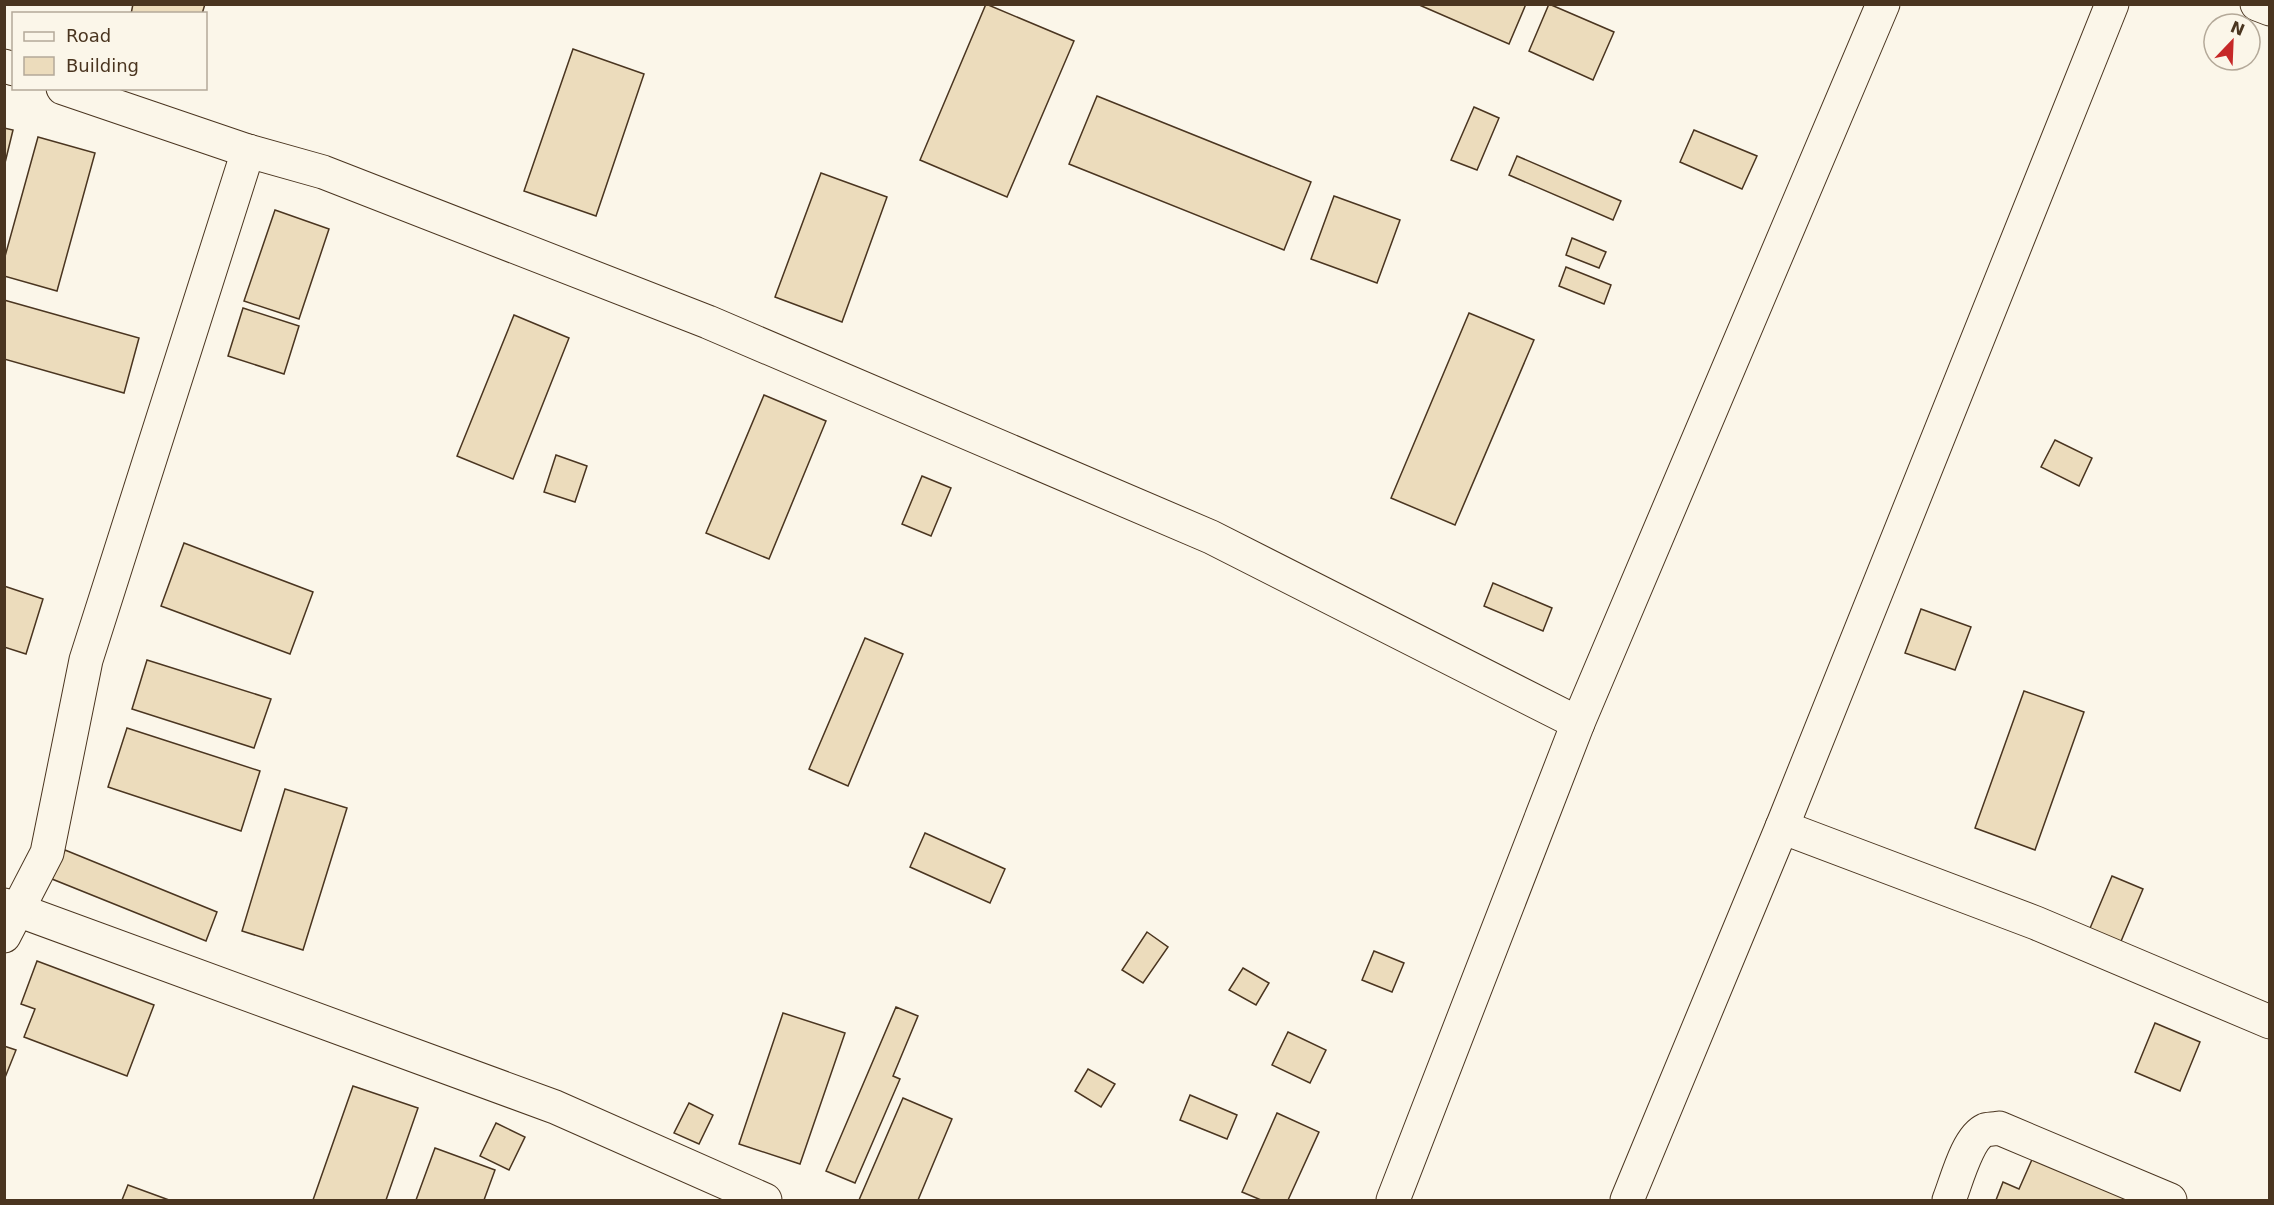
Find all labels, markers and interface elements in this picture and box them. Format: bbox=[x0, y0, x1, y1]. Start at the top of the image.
legend bbox=[12, 12, 207, 90]
north arrow bbox=[2202, 12, 2262, 72]
text: N bbox=[2228, 17, 2248, 40]
text: Road bbox=[66, 25, 111, 46]
text: Building bbox=[66, 55, 139, 76]

